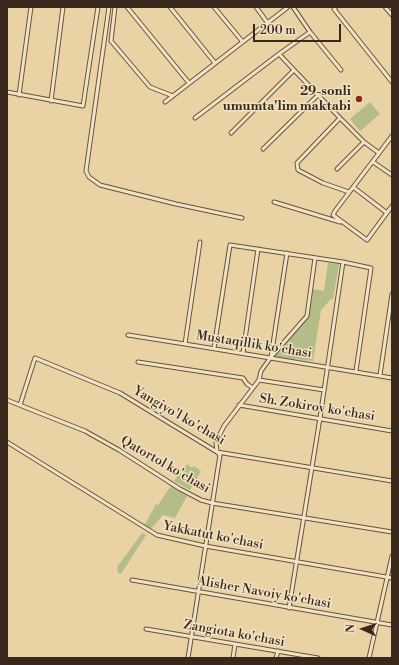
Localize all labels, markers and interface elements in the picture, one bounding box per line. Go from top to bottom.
scale bar [255,16,343,42]
text: 200 m [260,23,296,38]
place label: 29-sonli umumta'lim maktabi [223,84,351,115]
marker: 29-sonli umumta'lim maktabi [354,94,364,104]
street label: Mustaqillik ko'chasi [195,328,313,362]
street label: Yangiyo'l ko'chasi [130,383,228,449]
street label: Sh. Zokirov ko'chasi [258,391,376,425]
street label: Qatortol ko'chasi [118,433,212,497]
street label: Yakkatut ko'chasi [161,519,265,553]
street label: Alisher Navoiy ko'chasi [196,574,332,612]
north arrow [343,609,383,649]
street label: Zangiota ko'chasi [182,617,286,651]
text: N [344,624,358,633]

